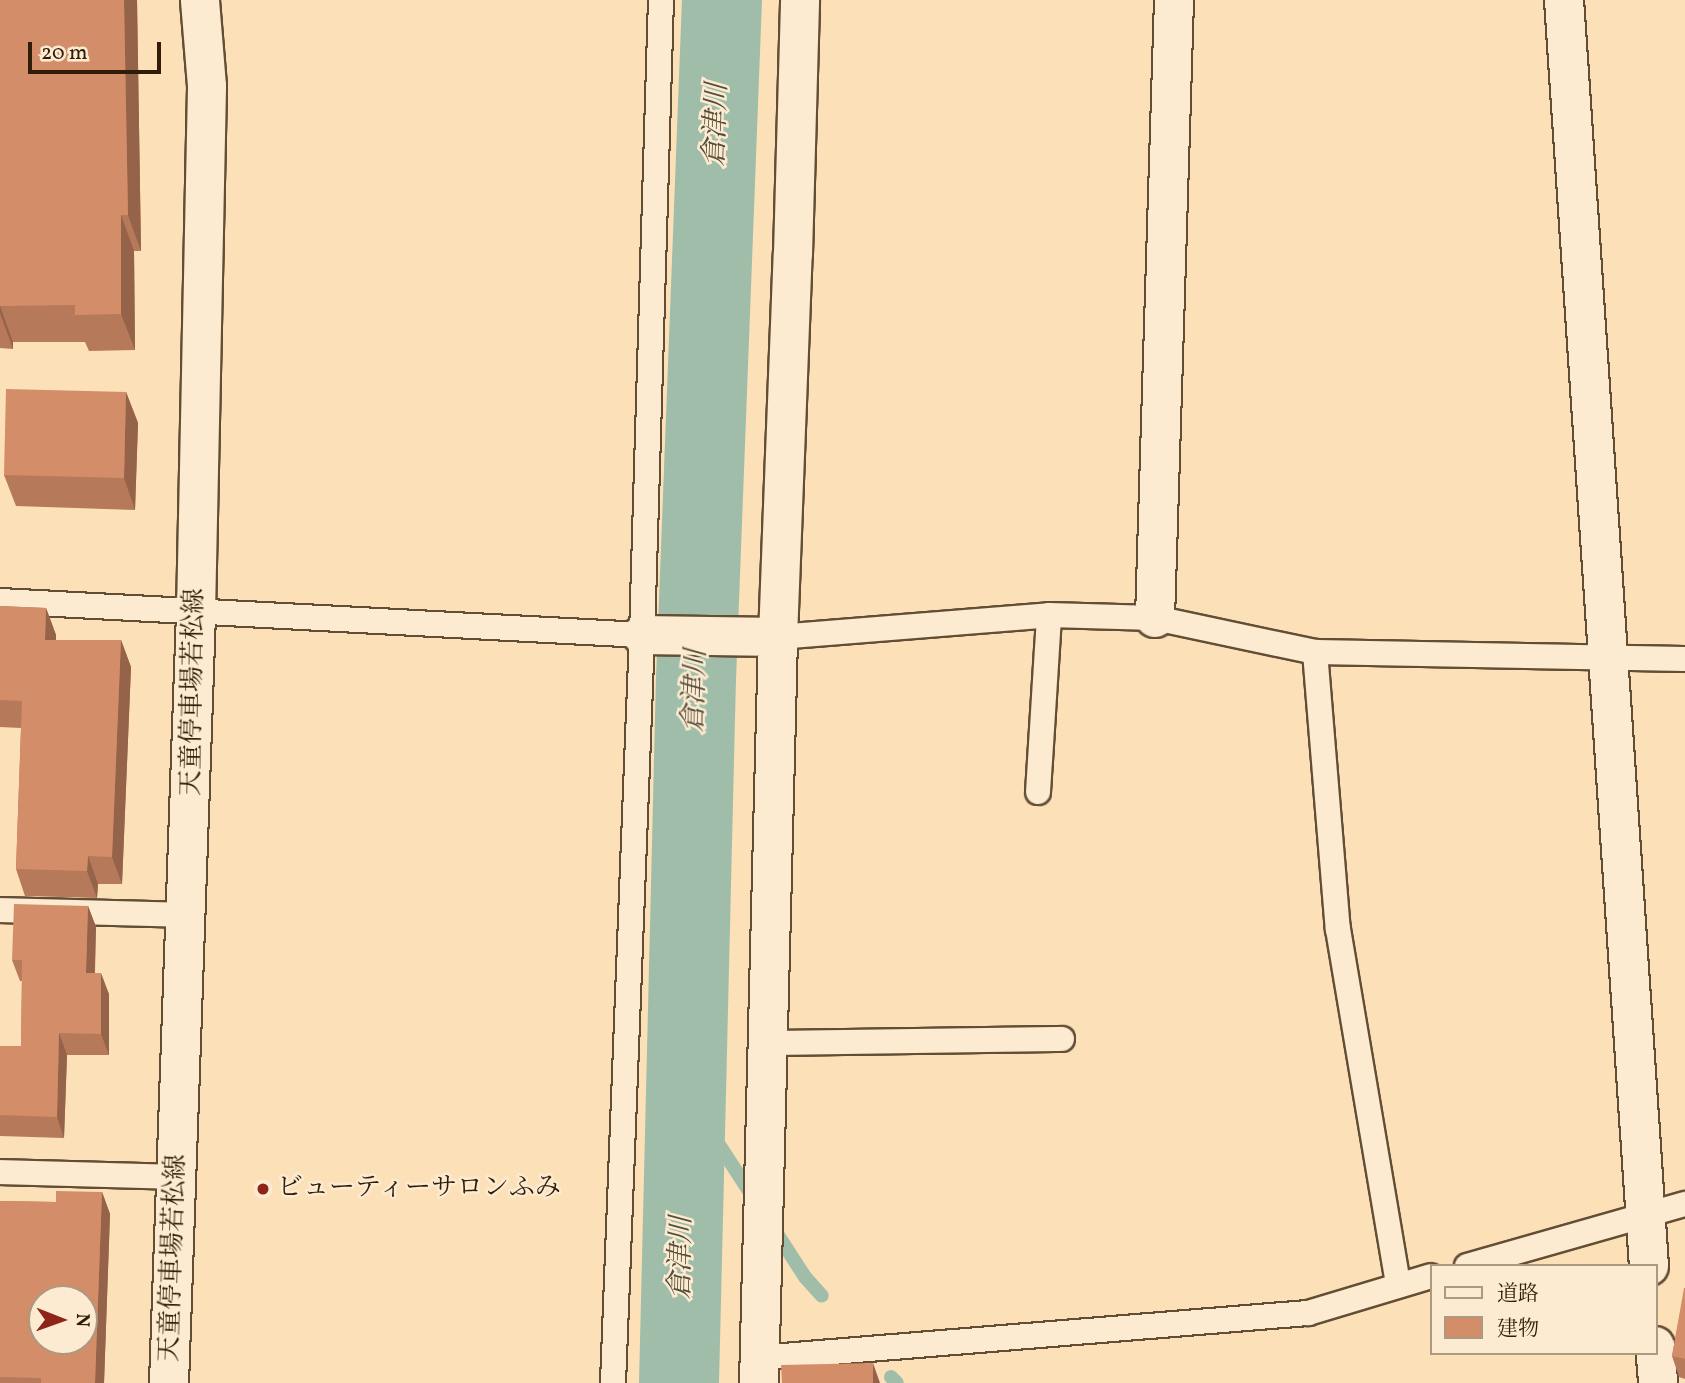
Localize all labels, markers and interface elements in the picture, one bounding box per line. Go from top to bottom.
scale bar [32,28,164,72]
text: 20 m [41,39,87,68]
water label: 倉津川 [699,82,735,168]
street label: 天童停車場若松線 [177,588,211,796]
water label: 倉津川 [678,648,714,734]
street label: 天童停車場若松線 [155,1154,193,1362]
place label: ビューティーサロンふみ [277,1173,563,1205]
marker: ビューティーサロンふみ [255,1181,271,1197]
water label: 倉津川 [664,1216,700,1300]
legend [1430,1264,1657,1355]
text: 道路 [1497,1280,1539,1309]
north arrow [28,1285,98,1355]
text: N [69,1313,95,1327]
text: 建物 [1497,1315,1539,1344]

